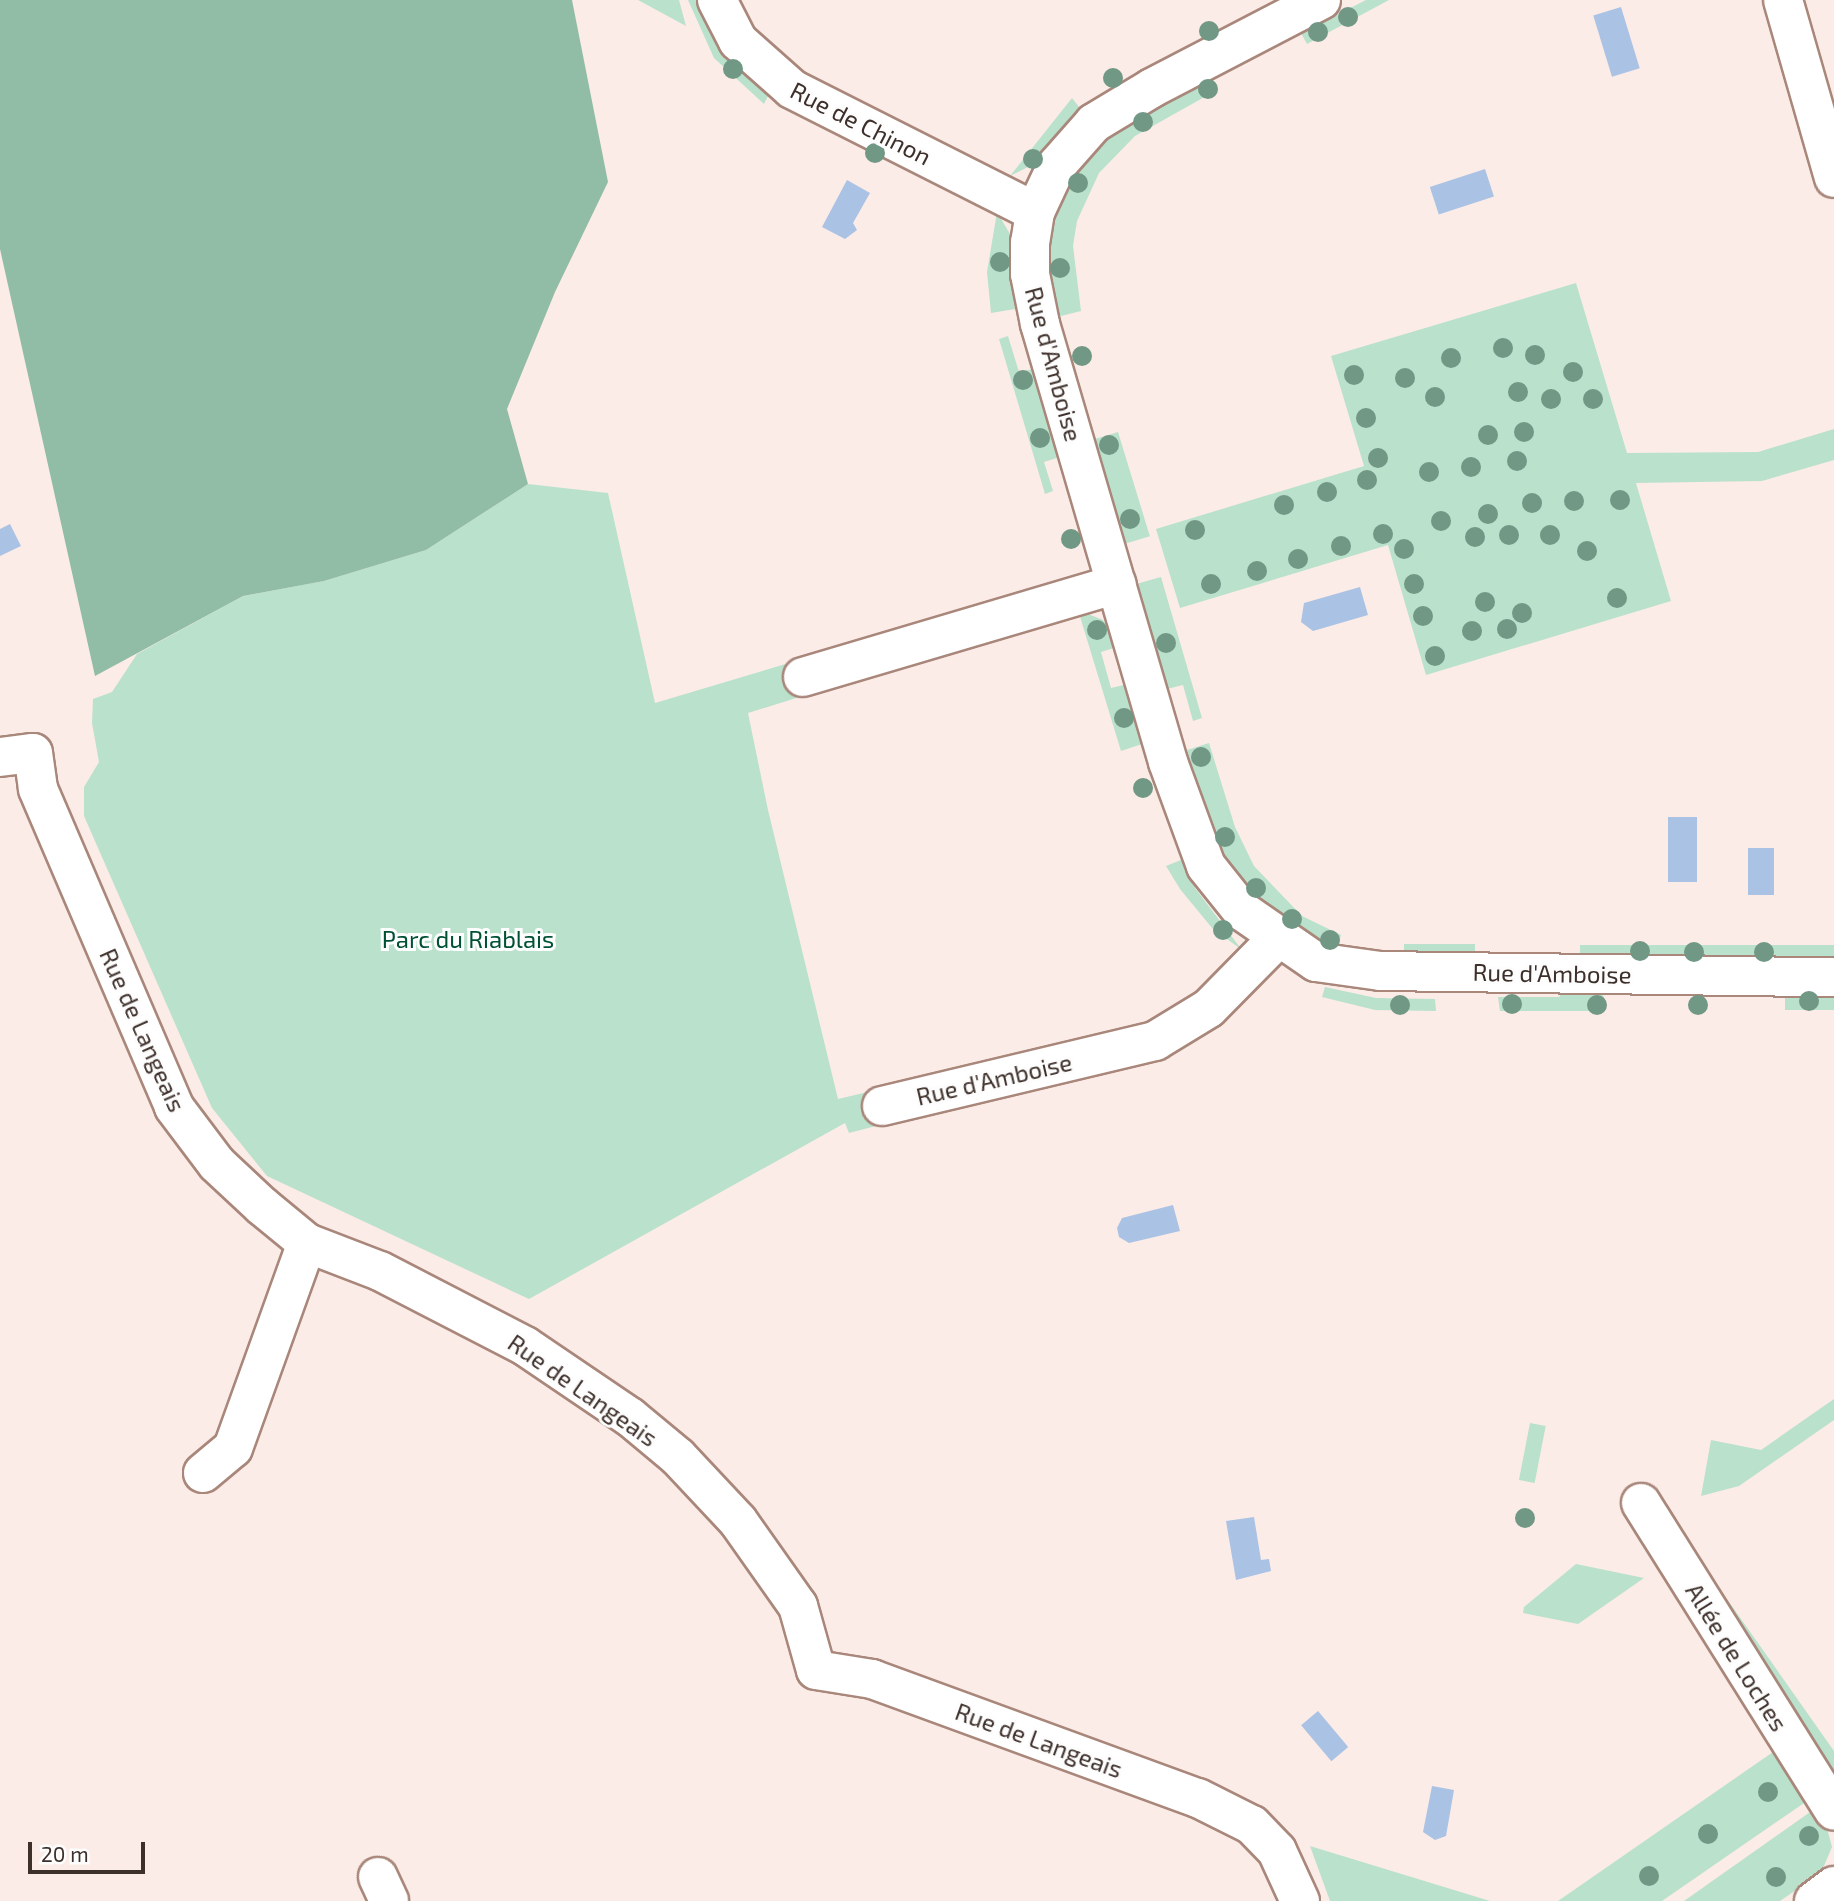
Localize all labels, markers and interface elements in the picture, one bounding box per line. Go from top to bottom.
street label: Rue de Chinon [786,75,936,171]
street label: Rue d'Amboise [1020,284,1088,444]
park label: Parc du Riablais [382,925,554,953]
street label: Rue de Langeais [94,944,192,1116]
street label: Rue d'Amboise [1472,957,1632,989]
street label: Rue d'Amboise [913,1047,1075,1111]
street label: Rue de Langeais [503,1328,663,1452]
street label: Allée de Loches [1680,1578,1794,1736]
street label: Rue de Langeais [952,1696,1126,1784]
scale bar [32,1828,149,1872]
text: 20 m [41,1841,89,1866]

